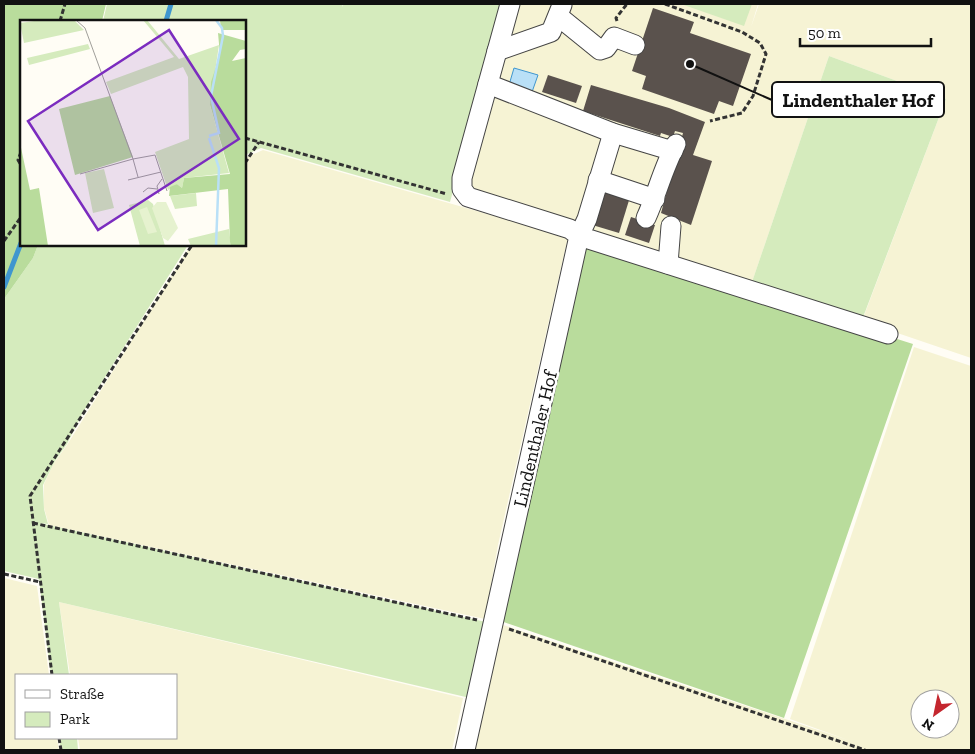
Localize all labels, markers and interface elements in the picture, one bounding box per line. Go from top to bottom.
scale bar [800,15,931,47]
inset map [20,20,246,246]
text: 50 m [808,24,841,42]
callout: Lindenthaler Hof [772,82,944,117]
text: Lindenthaler Hof [782,88,936,112]
street label: Lindenthaler Hof [508,367,562,509]
legend [15,674,178,739]
text: Straße [60,685,104,703]
north arrow [910,689,960,739]
text: Park [60,710,90,728]
text: N [919,714,937,735]

